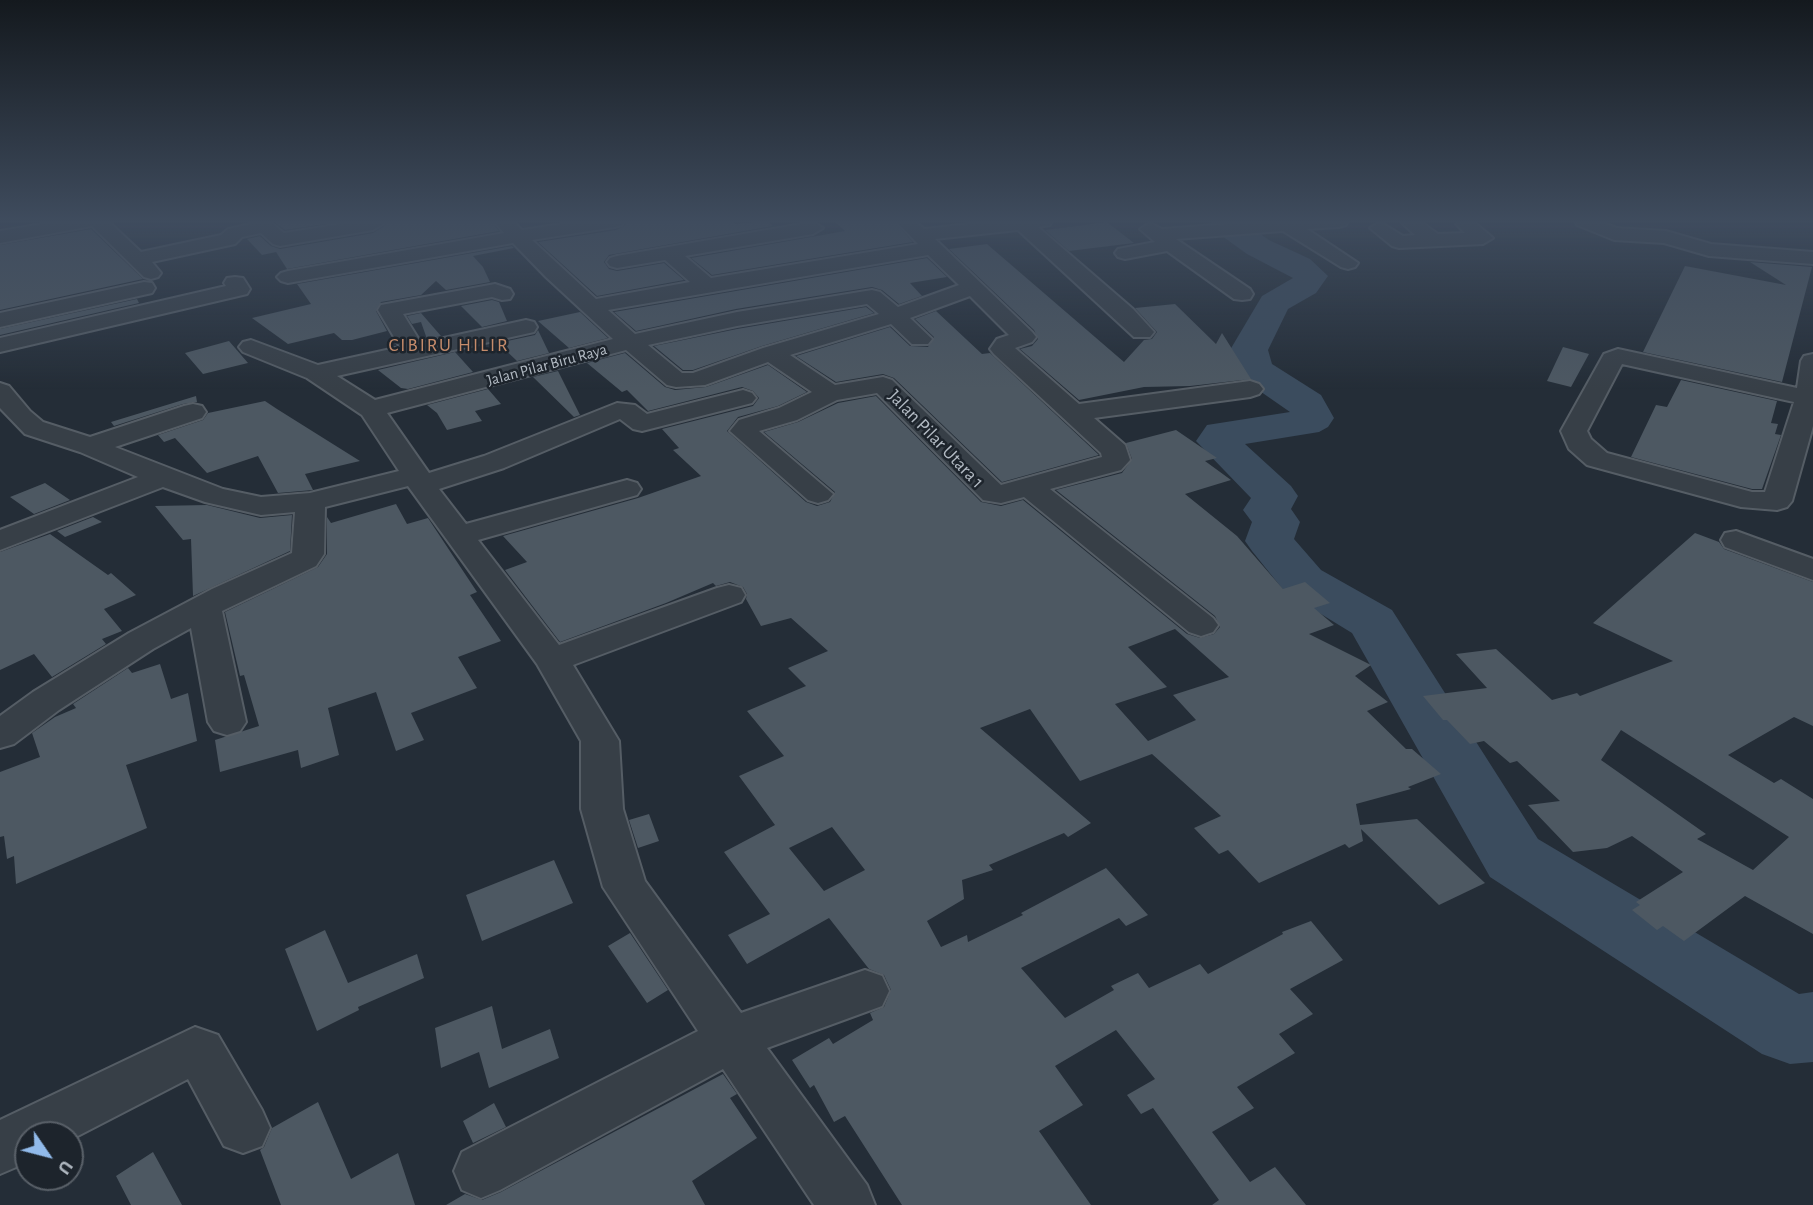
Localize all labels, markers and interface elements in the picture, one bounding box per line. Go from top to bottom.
district label: CIBIRU HILIR [390,334,508,356]
street label: Jalan Pilar Biru Raya [485,340,609,390]
street label: Jalan Pilar Utara 1 [883,385,989,493]
north arrow [14,1121,84,1191]
text: U [54,1157,76,1178]

